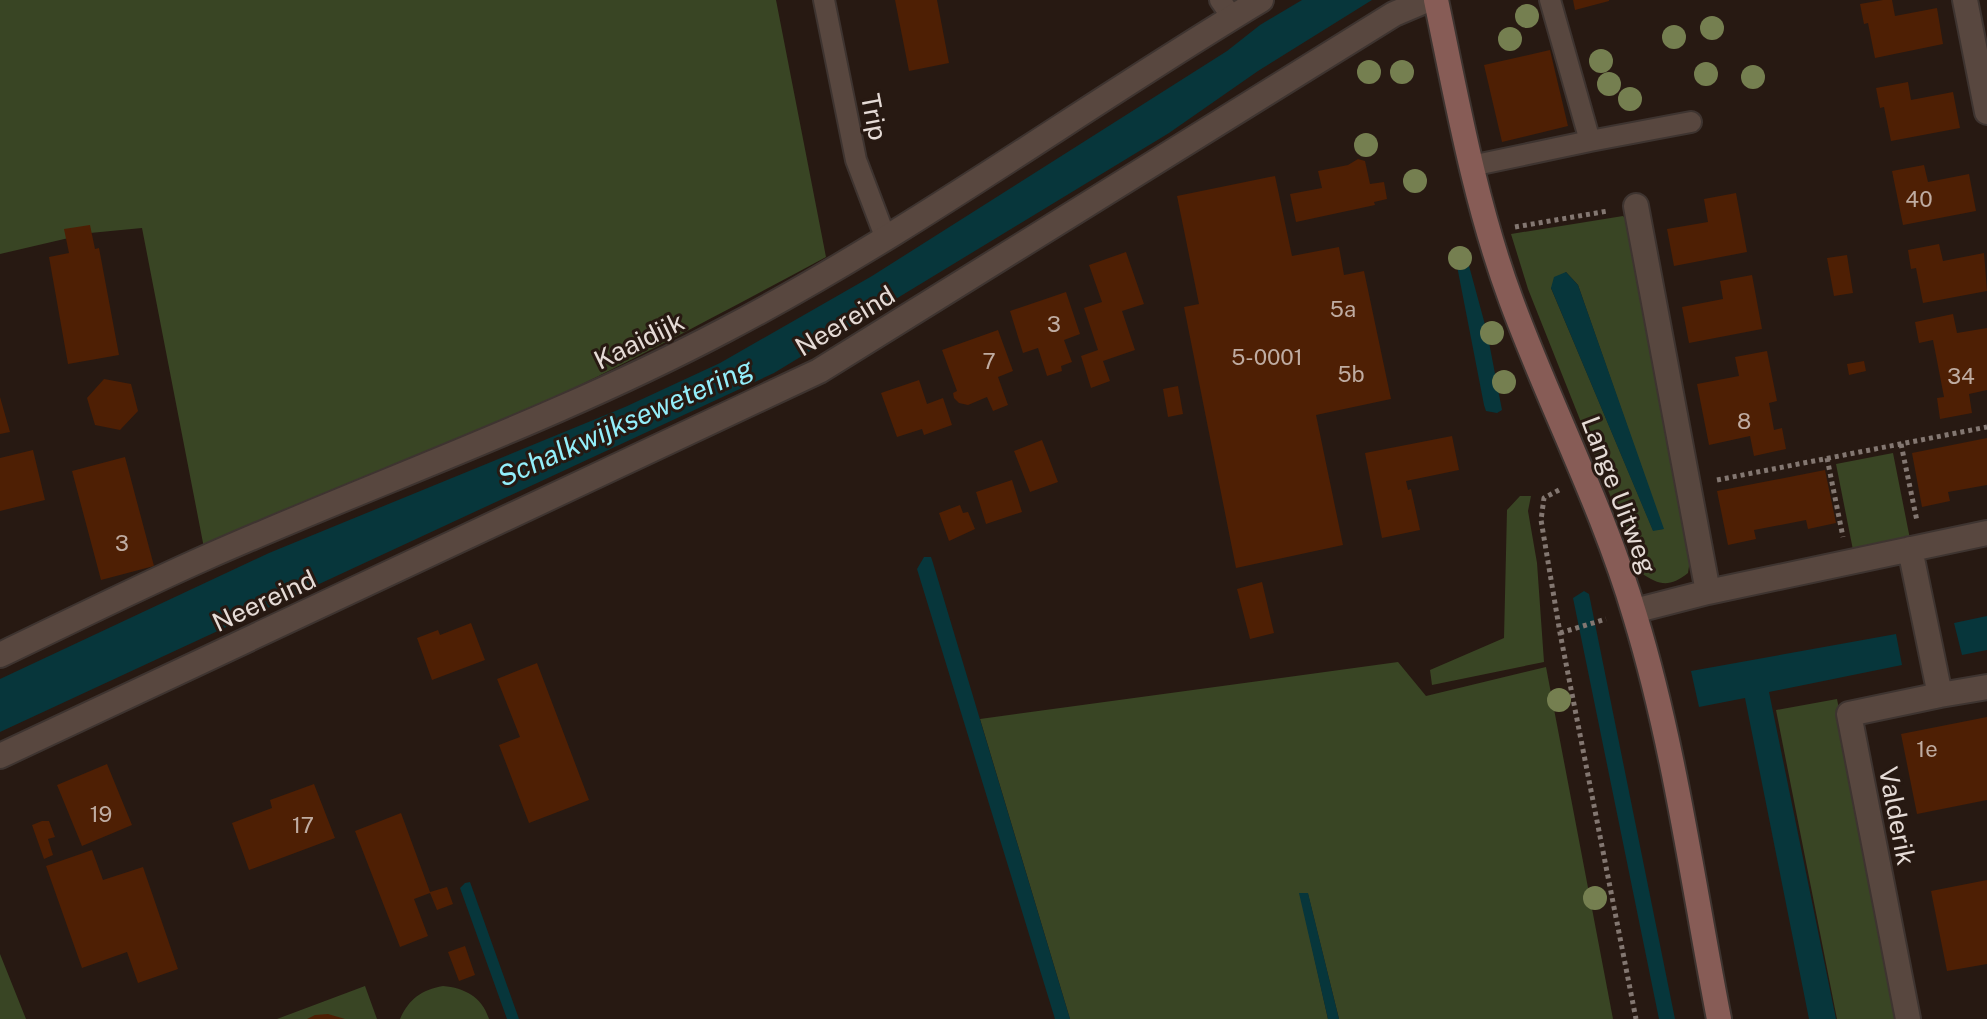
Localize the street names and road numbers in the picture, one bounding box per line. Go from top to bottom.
street label: Trip [855,91,894,143]
street label: Neereind [789,279,900,362]
street label: Kaaidijk [589,305,689,376]
street label: Lange Uitweg [1575,412,1664,578]
street label: Neereind [207,563,320,638]
street label: Valderik [1873,764,1922,868]

